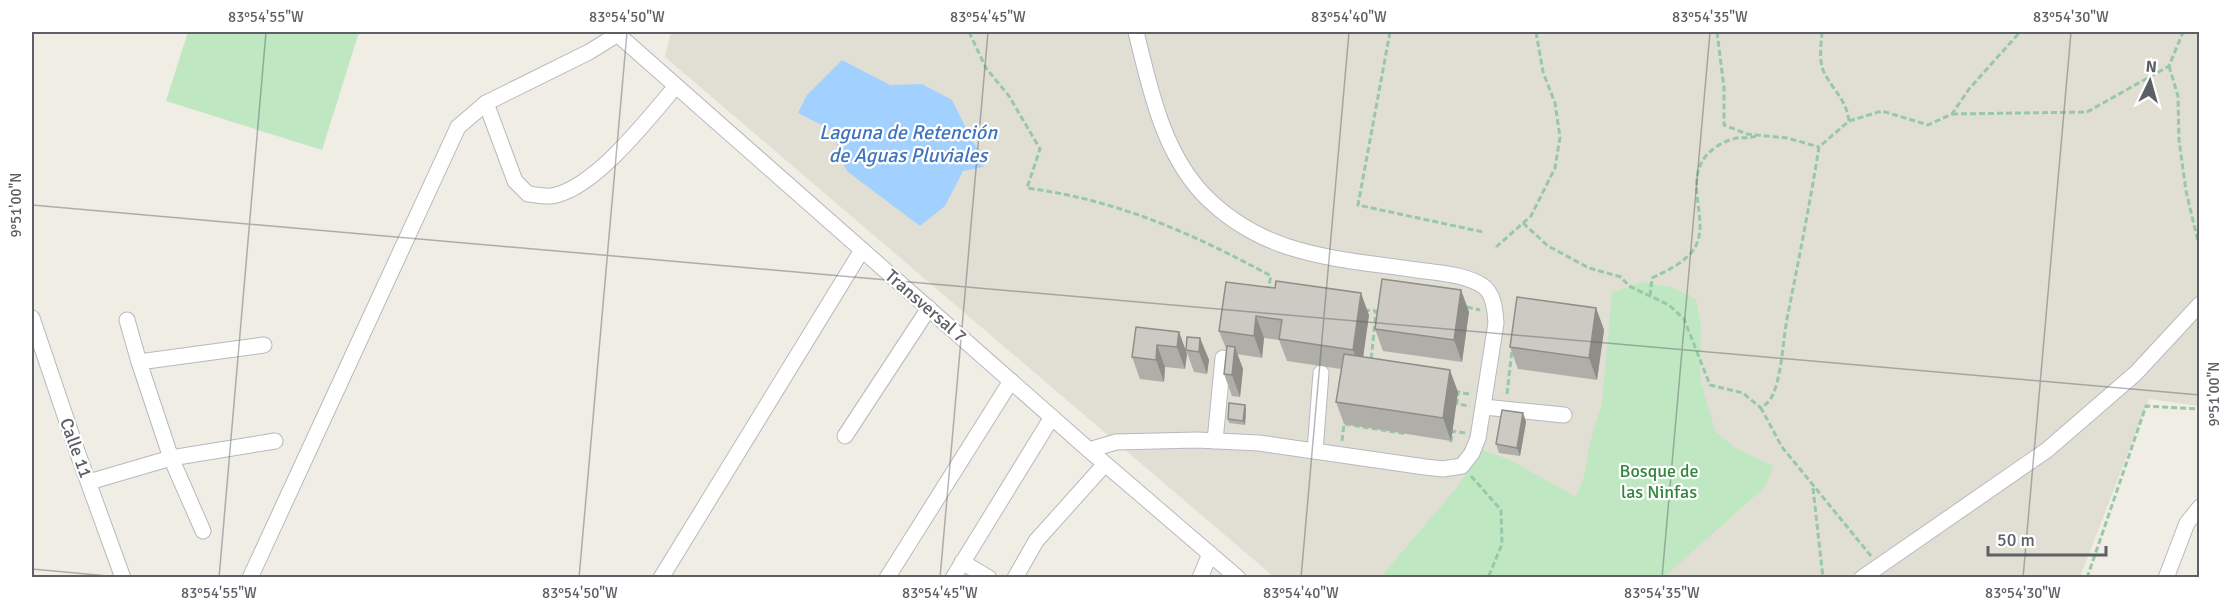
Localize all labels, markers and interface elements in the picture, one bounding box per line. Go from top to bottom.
text: 83°54'55"W [228,8,304,26]
text: 83°54'50"W [589,8,665,26]
text: 83°54'45"W [950,8,1026,26]
text: 83°54'40"W [1311,8,1387,26]
text: 83°54'35"W [1672,8,1748,26]
text: 83°54'30"W [2033,8,2109,26]
north arrow [2120,51,2180,111]
text: N [2145,57,2158,78]
water label: Laguna de Retención de Aguas Pluviales [819,120,998,168]
text: 9°51'00"N [7,172,25,238]
street label: Transversal 7 [881,265,971,347]
text: 9°51'00"N [2205,361,2223,427]
street label: Calle 11 [55,415,97,481]
park label: Bosque de las Ninfas [1620,460,1698,503]
scale bar [1988,519,2106,557]
text: 50 m [1997,529,2035,551]
text: 83°54'55"W [181,584,257,602]
text: 83°54'50"W [542,584,618,602]
text: 83°54'45"W [902,584,978,602]
text: 83°54'40"W [1263,584,1339,602]
text: 83°54'35"W [1624,584,1700,602]
text: 83°54'30"W [1985,584,2061,602]

